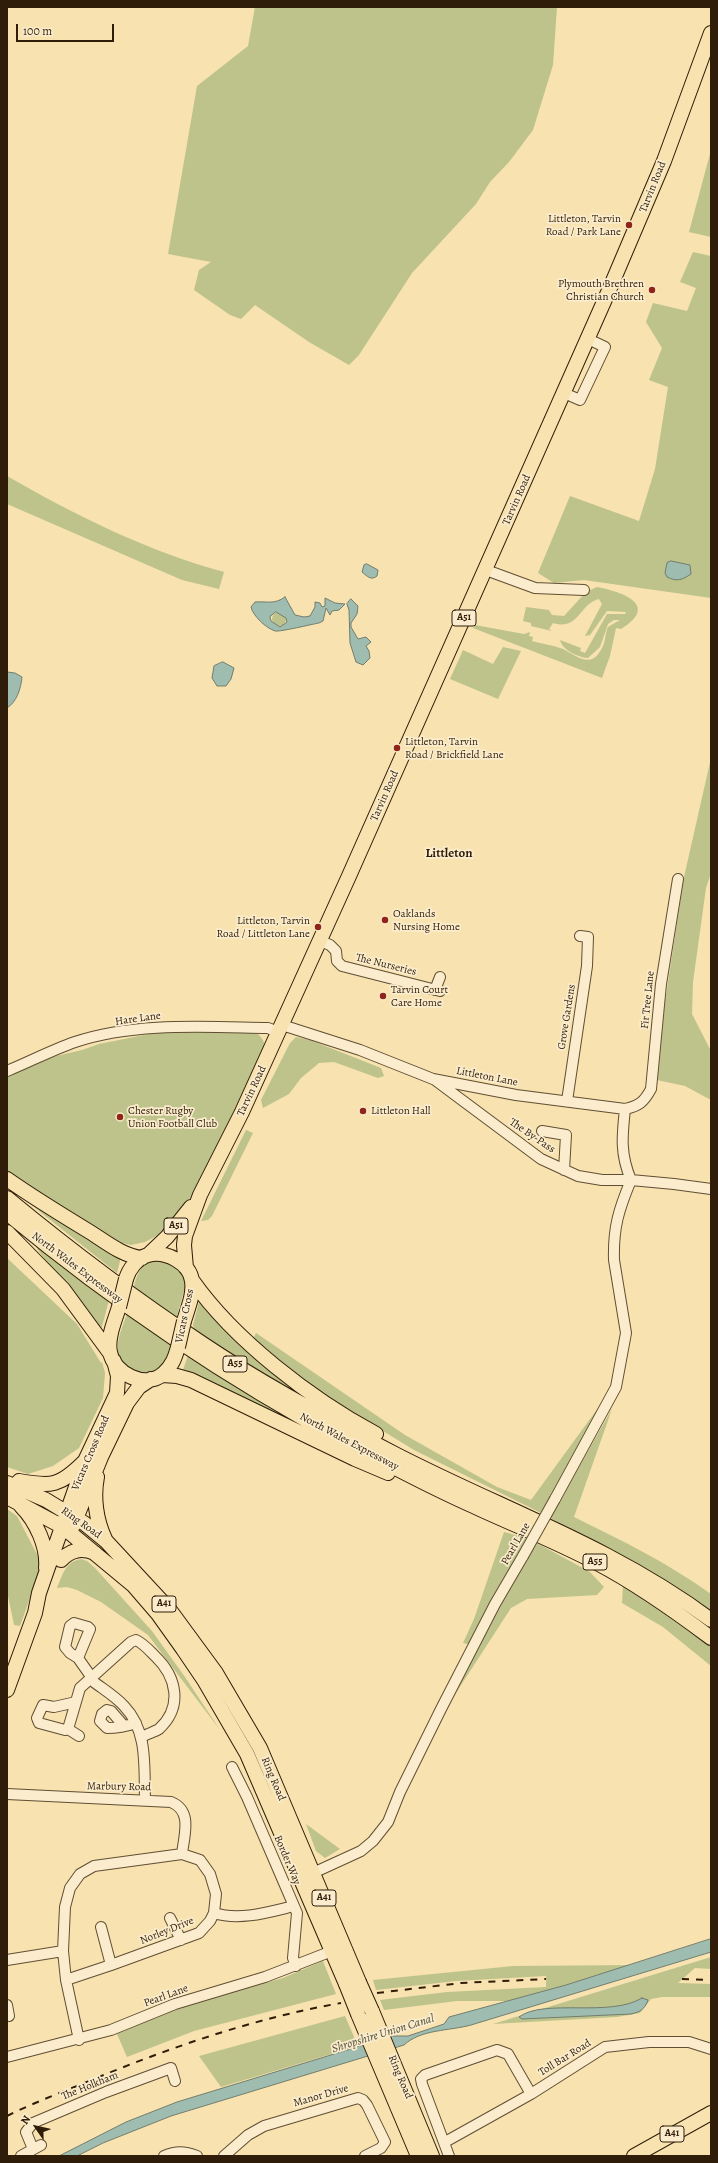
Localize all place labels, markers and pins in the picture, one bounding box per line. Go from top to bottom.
place label: Littleton, Tarvin Road / Park Lane [546,212,621,238]
marker: Littleton, Tarvin Road / Park Lane [624,220,634,230]
place label: Plymouth Brethren Christian Church [558,277,644,303]
marker: Plymouth Brethren Christian Church [647,285,657,295]
place label: Littleton, Tarvin Road / Brickfield Lane [405,735,504,761]
marker: Littleton, Tarvin Road / Brickfield Lane [392,743,402,753]
place label: Oaklands Nursing Home [393,907,460,933]
place label: Littleton, Tarvin Road / Littleton Lane [217,914,310,940]
marker: Oaklands Nursing Home [380,915,390,925]
marker: Littleton, Tarvin Road / Littleton Lane [313,922,323,932]
place label: Tarvin Court Care Home [391,983,448,1009]
marker: Tarvin Court Care Home [378,991,388,1001]
place label: Chester Rugby Union Football Club [128,1104,217,1130]
place label: Littleton Hall [371,1104,430,1118]
marker: Littleton Hall [358,1106,368,1116]
marker: Chester Rugby Union Football Club [115,1112,125,1122]

